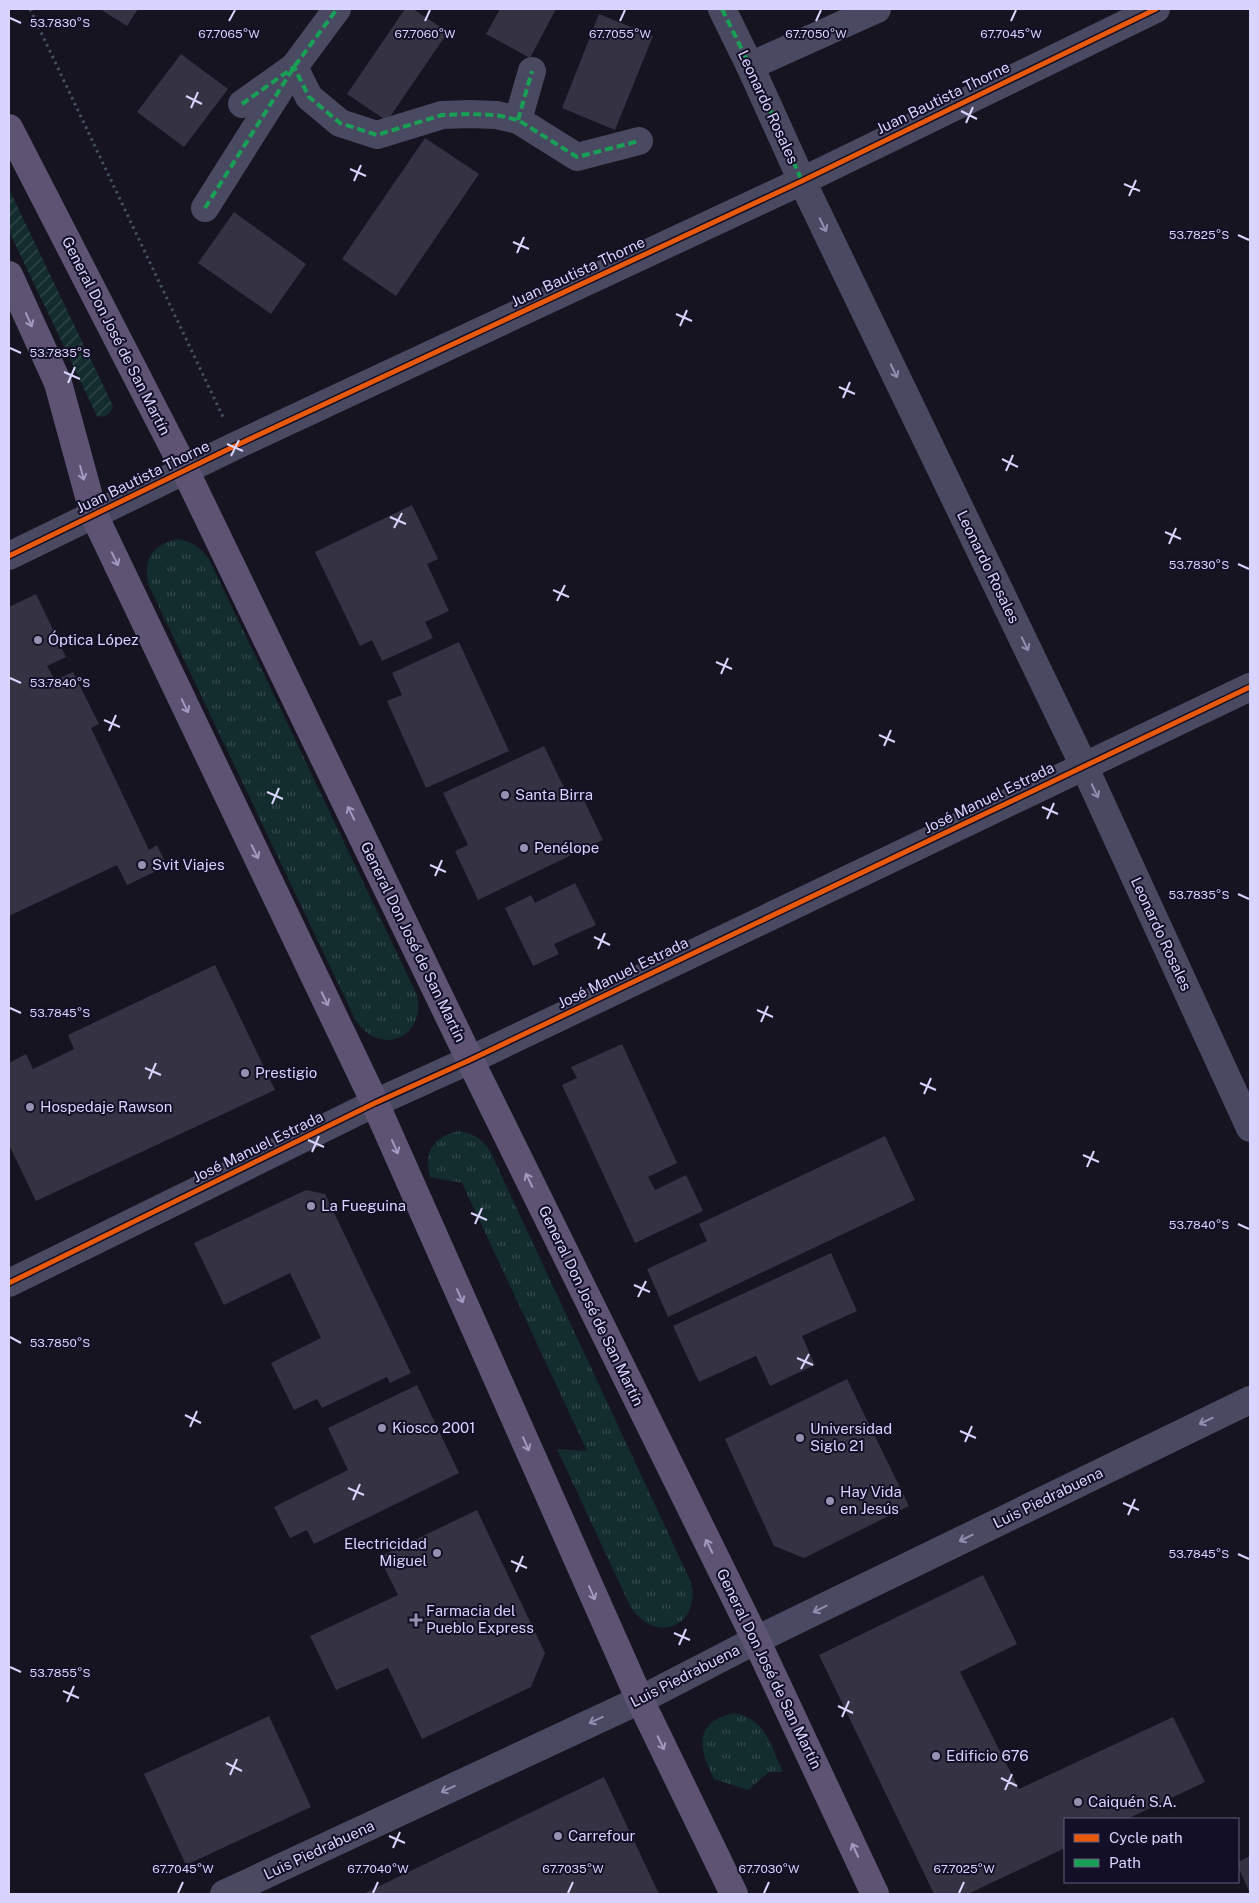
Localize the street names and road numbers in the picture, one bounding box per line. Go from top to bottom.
street label: Leonardo Rosales [735,47,802,166]
street label: Juan Bautista Thorne [873,58,1012,137]
street label: Juan Bautista Thorne [508,233,648,310]
street label: General Don José de San Martín [59,234,174,438]
street label: Juan Bautista Thorne [73,437,212,516]
street label: Leonardo Rosales [954,508,1023,626]
street label: José Manuel Estrada [921,759,1057,837]
street label: General Don José de San Martín [357,839,469,1045]
street label: Leonardo Rosales [1128,874,1195,993]
street label: José Manuel Estrada [555,934,691,1012]
street label: José Manuel Estrada [190,1108,326,1186]
street label: General Don José de San Martín [535,1203,647,1409]
street label: Luis Piedrabuena [990,1464,1105,1532]
street label: General Don José de San Martín [713,1566,825,1772]
street label: Luis Piedrabuena [627,1641,742,1710]
street label: Luis Piedrabuena [261,1816,377,1883]

